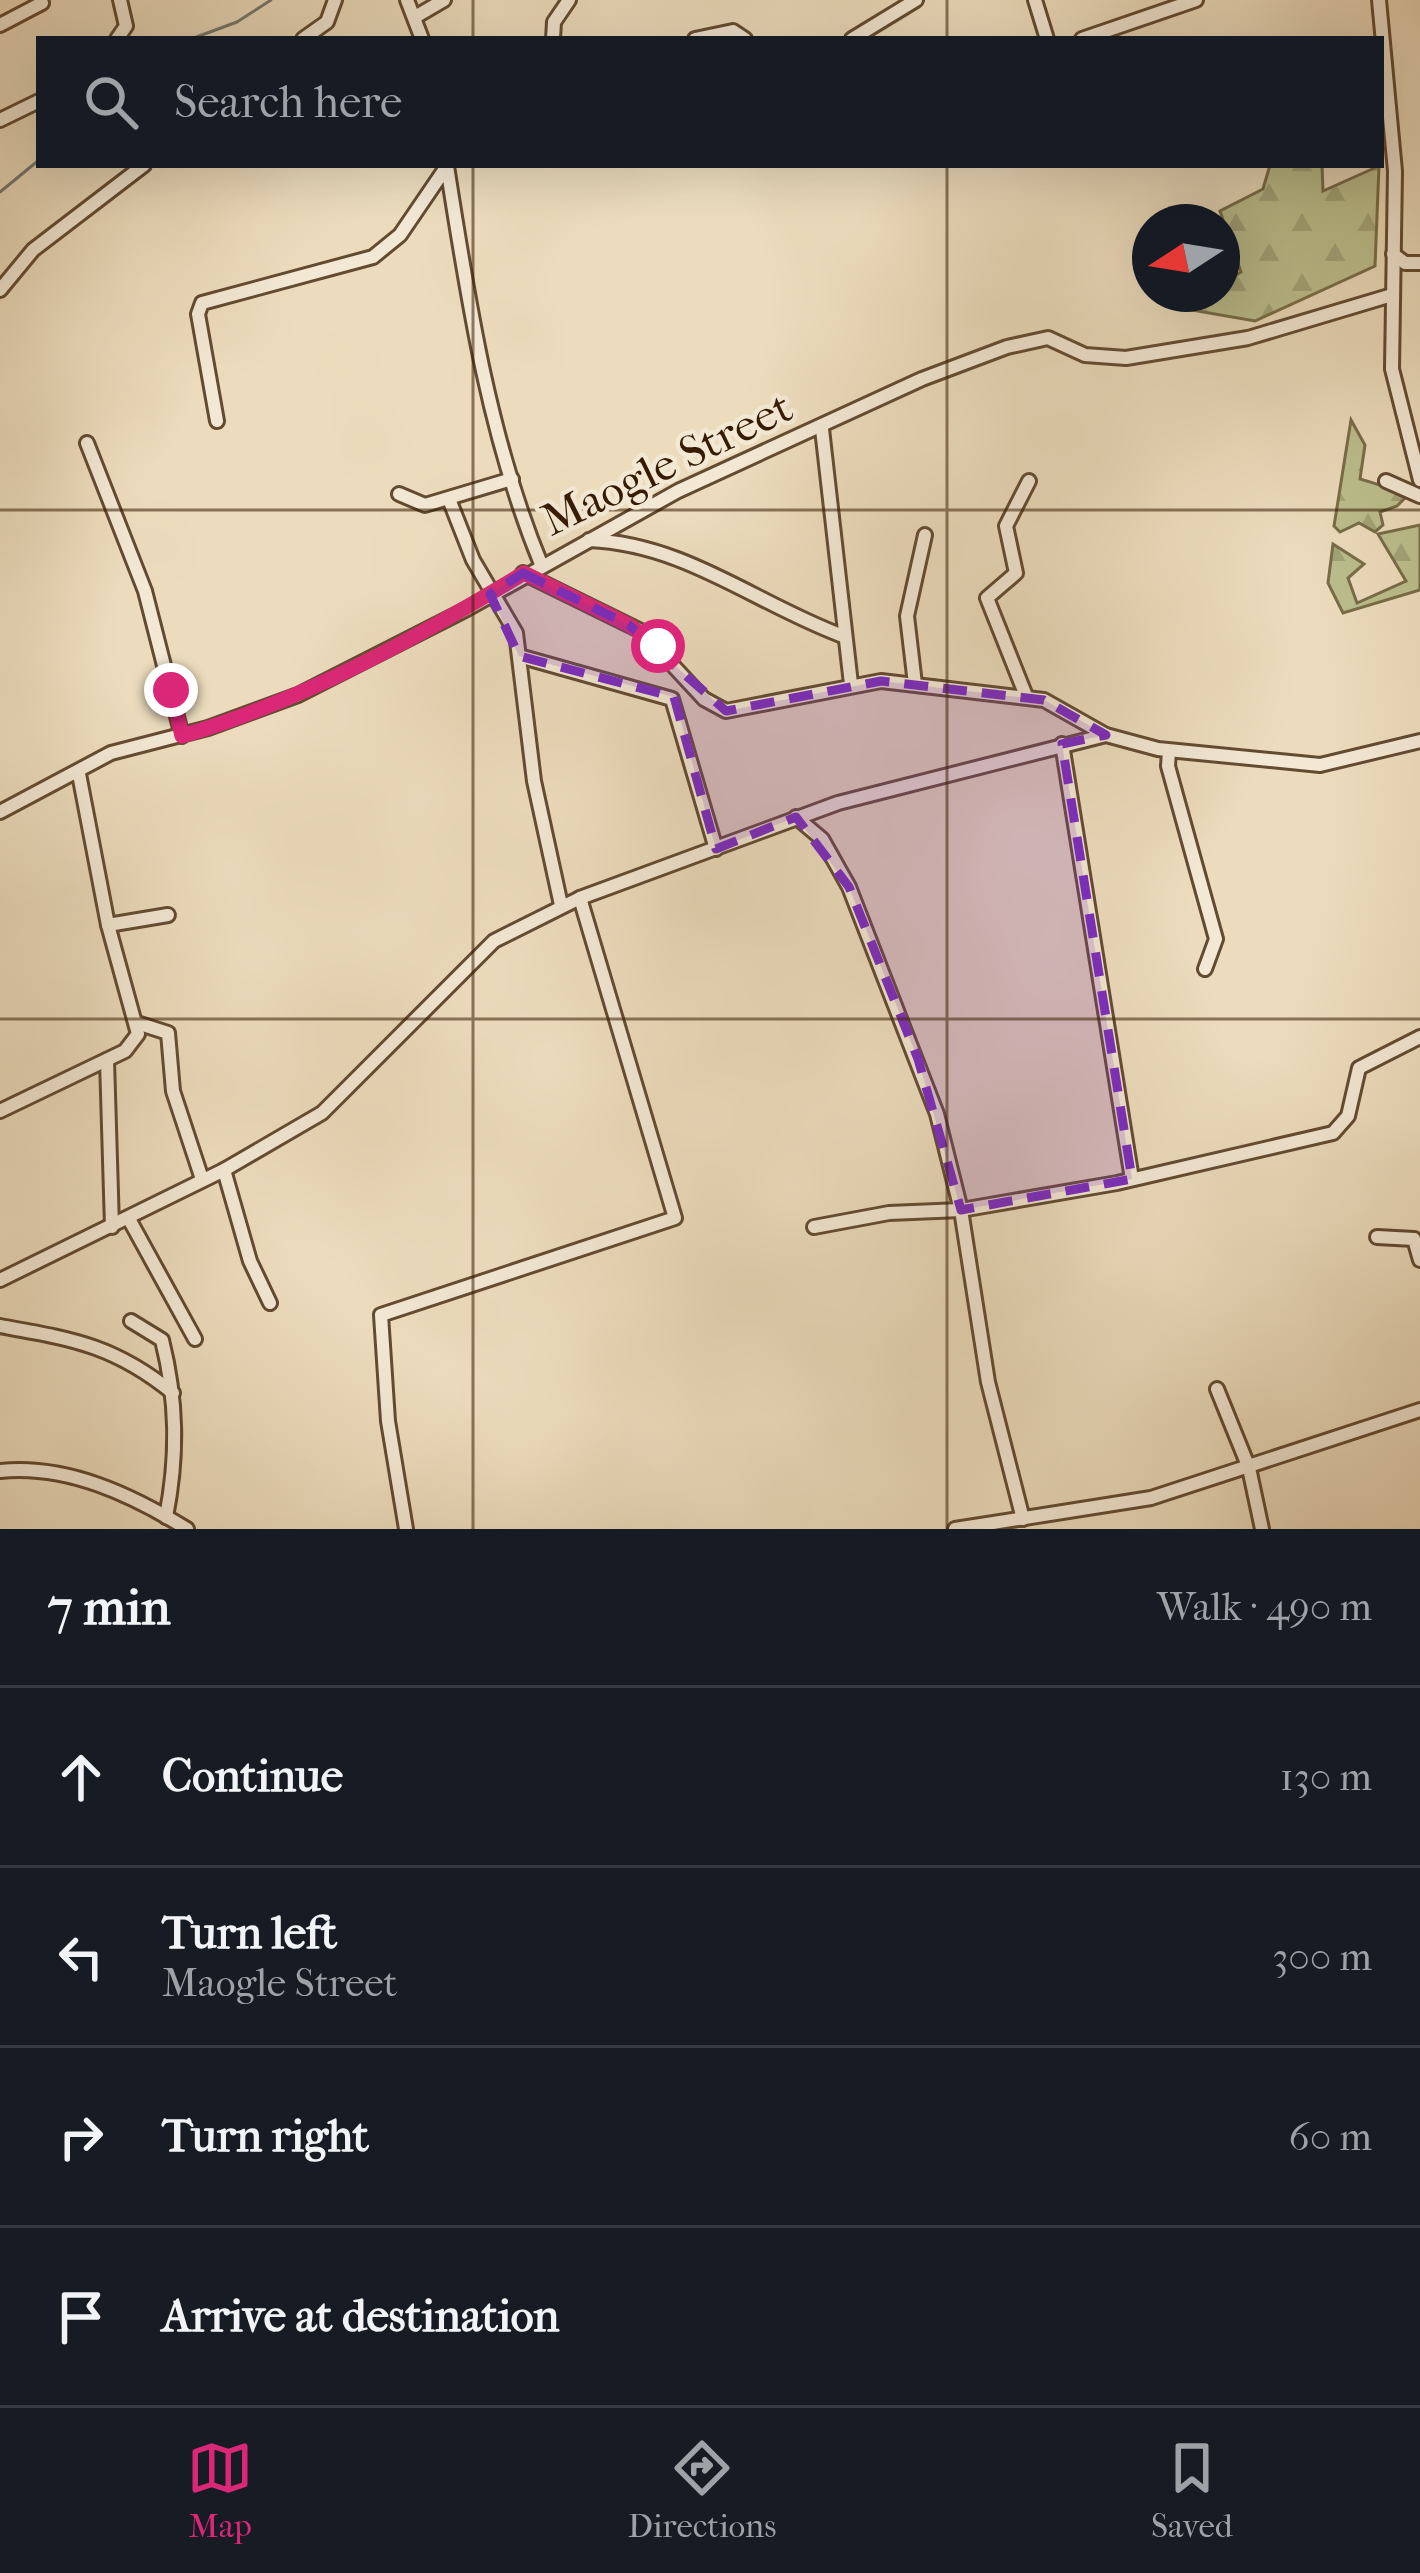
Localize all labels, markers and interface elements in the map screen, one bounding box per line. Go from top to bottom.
search box [36,36,1384,168]
icon: search [78,69,144,135]
text: Search here [174,76,402,129]
north arrow [1132,204,1240,312]
street label: Maogle Street [533,381,801,547]
route start [631,619,685,673]
route end [144,663,198,717]
text: 7 min [48,1577,171,1637]
text: Walk · 490 m [1157,1584,1372,1630]
icon: ahead [48,1744,114,1810]
text: Continue [162,1750,343,1803]
text: 130 m [1280,1754,1372,1800]
text: Turn left [162,1907,337,1960]
icon: left [48,1924,114,1990]
text: 300 m [1272,1934,1372,1980]
text: Maogle Street [162,1960,397,2006]
icon: right [48,2104,114,2170]
text: Turn right [162,2110,369,2163]
text: 60 m [1289,2114,1372,2160]
icon: arrive [48,2284,114,2350]
text: Arrive at destination [162,2290,559,2343]
tab: Map [187,2435,253,2546]
tab: Directions [628,2435,776,2546]
tab: Saved [1151,2435,1233,2546]

